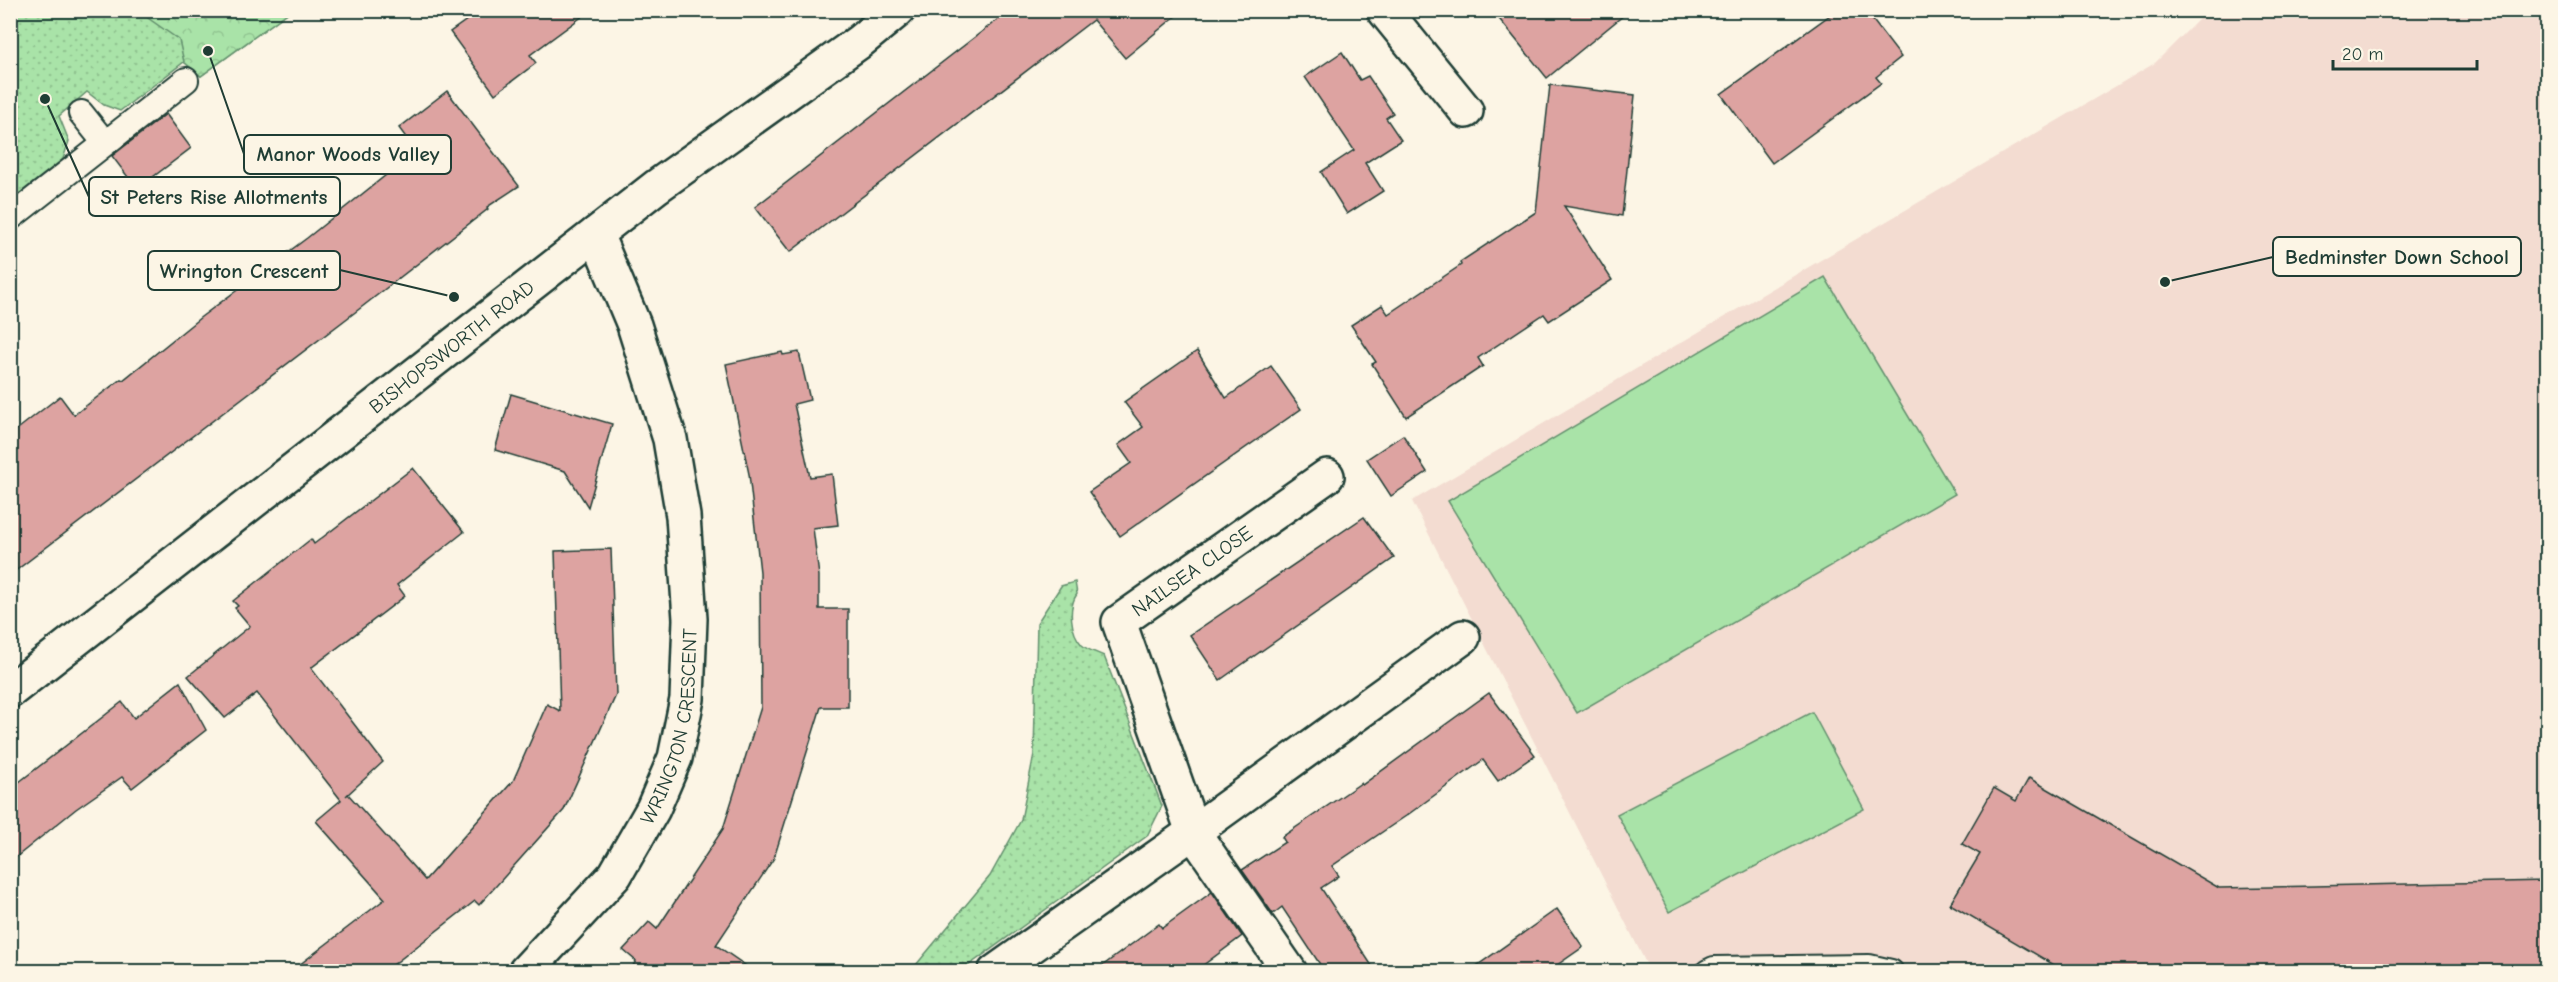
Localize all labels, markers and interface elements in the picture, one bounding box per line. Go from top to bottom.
scale bar [2333,33,2477,71]
text: 20 m [2342,44,2383,65]
callout: Manor Woods Valley [244,135,451,174]
text: Manor Woods Valley [257,142,440,166]
callout: St Peters Rise Allotments [89,177,340,216]
text: St Peters Rise Allotments [101,185,327,209]
callout: Bedminster Down School [2273,237,2521,276]
text: Bedminster Down School [2285,245,2509,269]
callout: Wrington Crescent [148,251,340,290]
text: Wrington Crescent [160,259,329,283]
street label: BISHOPSWORTH ROAD [365,275,539,418]
street label: NAILSEA CLOSE [1128,521,1257,621]
street label: WRINGTON CRESCENT [636,627,702,828]

